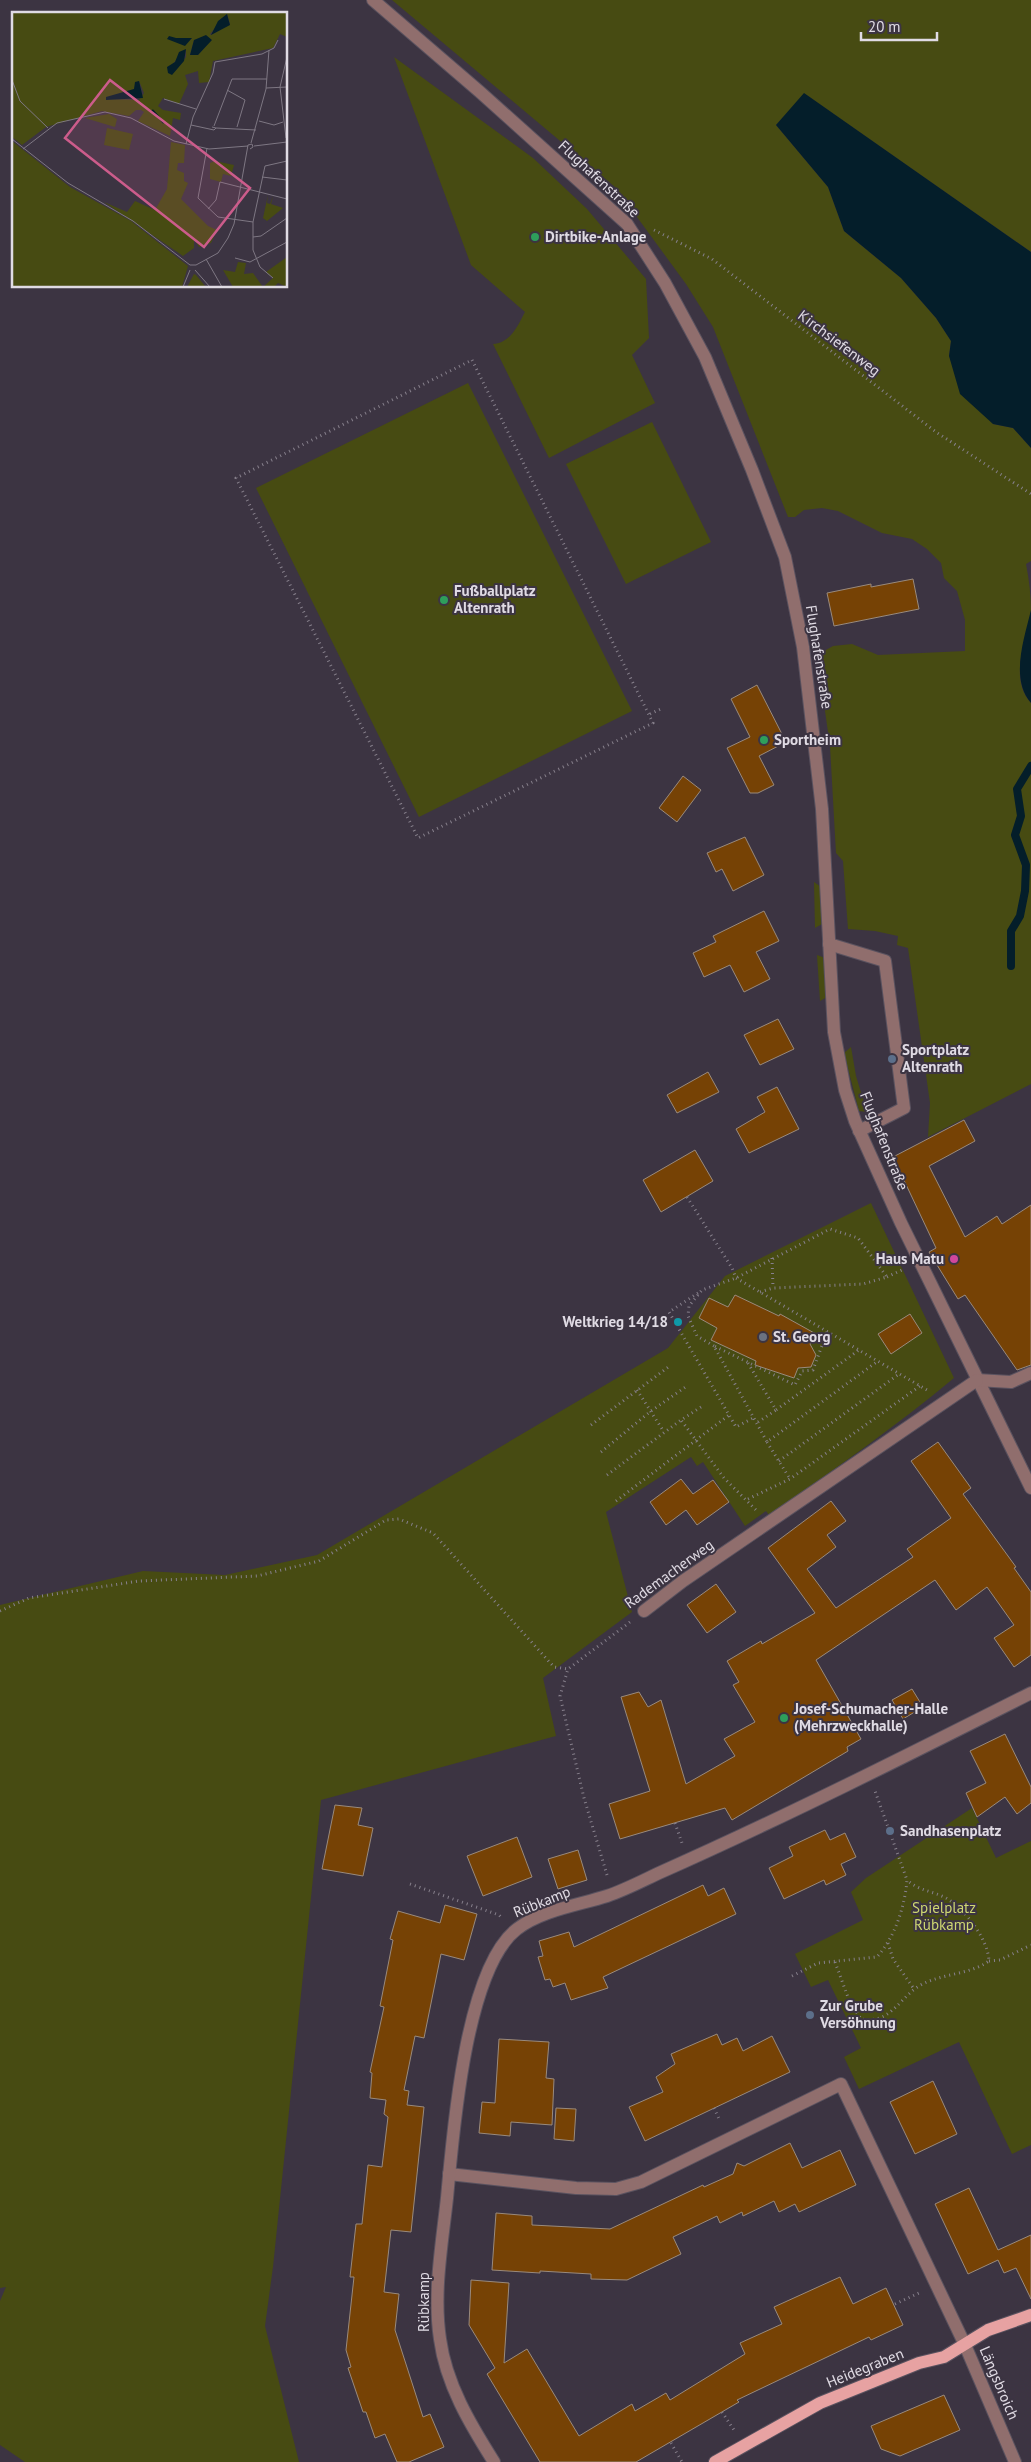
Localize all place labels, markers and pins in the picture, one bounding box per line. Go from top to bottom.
place label: Dirtbike-Anlage [545,227,647,246]
marker: Dirtbike-Anlage [529,231,541,243]
place label: Fußballplatz Altenrath [454,581,536,617]
marker: Fußballplatz Altenrath [438,594,450,606]
place label: Sportheim [774,730,841,749]
marker: Sportheim [758,734,770,746]
place label: Sportplatz Altenrath [902,1040,969,1076]
marker: Sportplatz Altenrath [886,1053,898,1065]
place label: Haus Matu [876,1249,944,1268]
marker: Haus Matu [948,1253,960,1265]
place label: Weltkrieg 14/18 [562,1312,668,1331]
marker: Weltkrieg 14/18 [672,1316,684,1328]
place label: St. Georg [773,1327,830,1346]
marker: St. Georg [757,1331,769,1343]
place label: Josef-Schumacher-Halle (Mehrzweckhalle) [793,1699,948,1735]
marker: Josef-Schumacher-Halle (Mehrzweckhalle) [778,1712,790,1724]
place label: Sandhasenplatz [900,1821,1002,1840]
marker: Sandhasenplatz [884,1825,896,1837]
place label: Zur Grube Versöhnung [819,1996,896,2032]
marker: Zur Grube Versöhnung [804,2009,816,2021]

